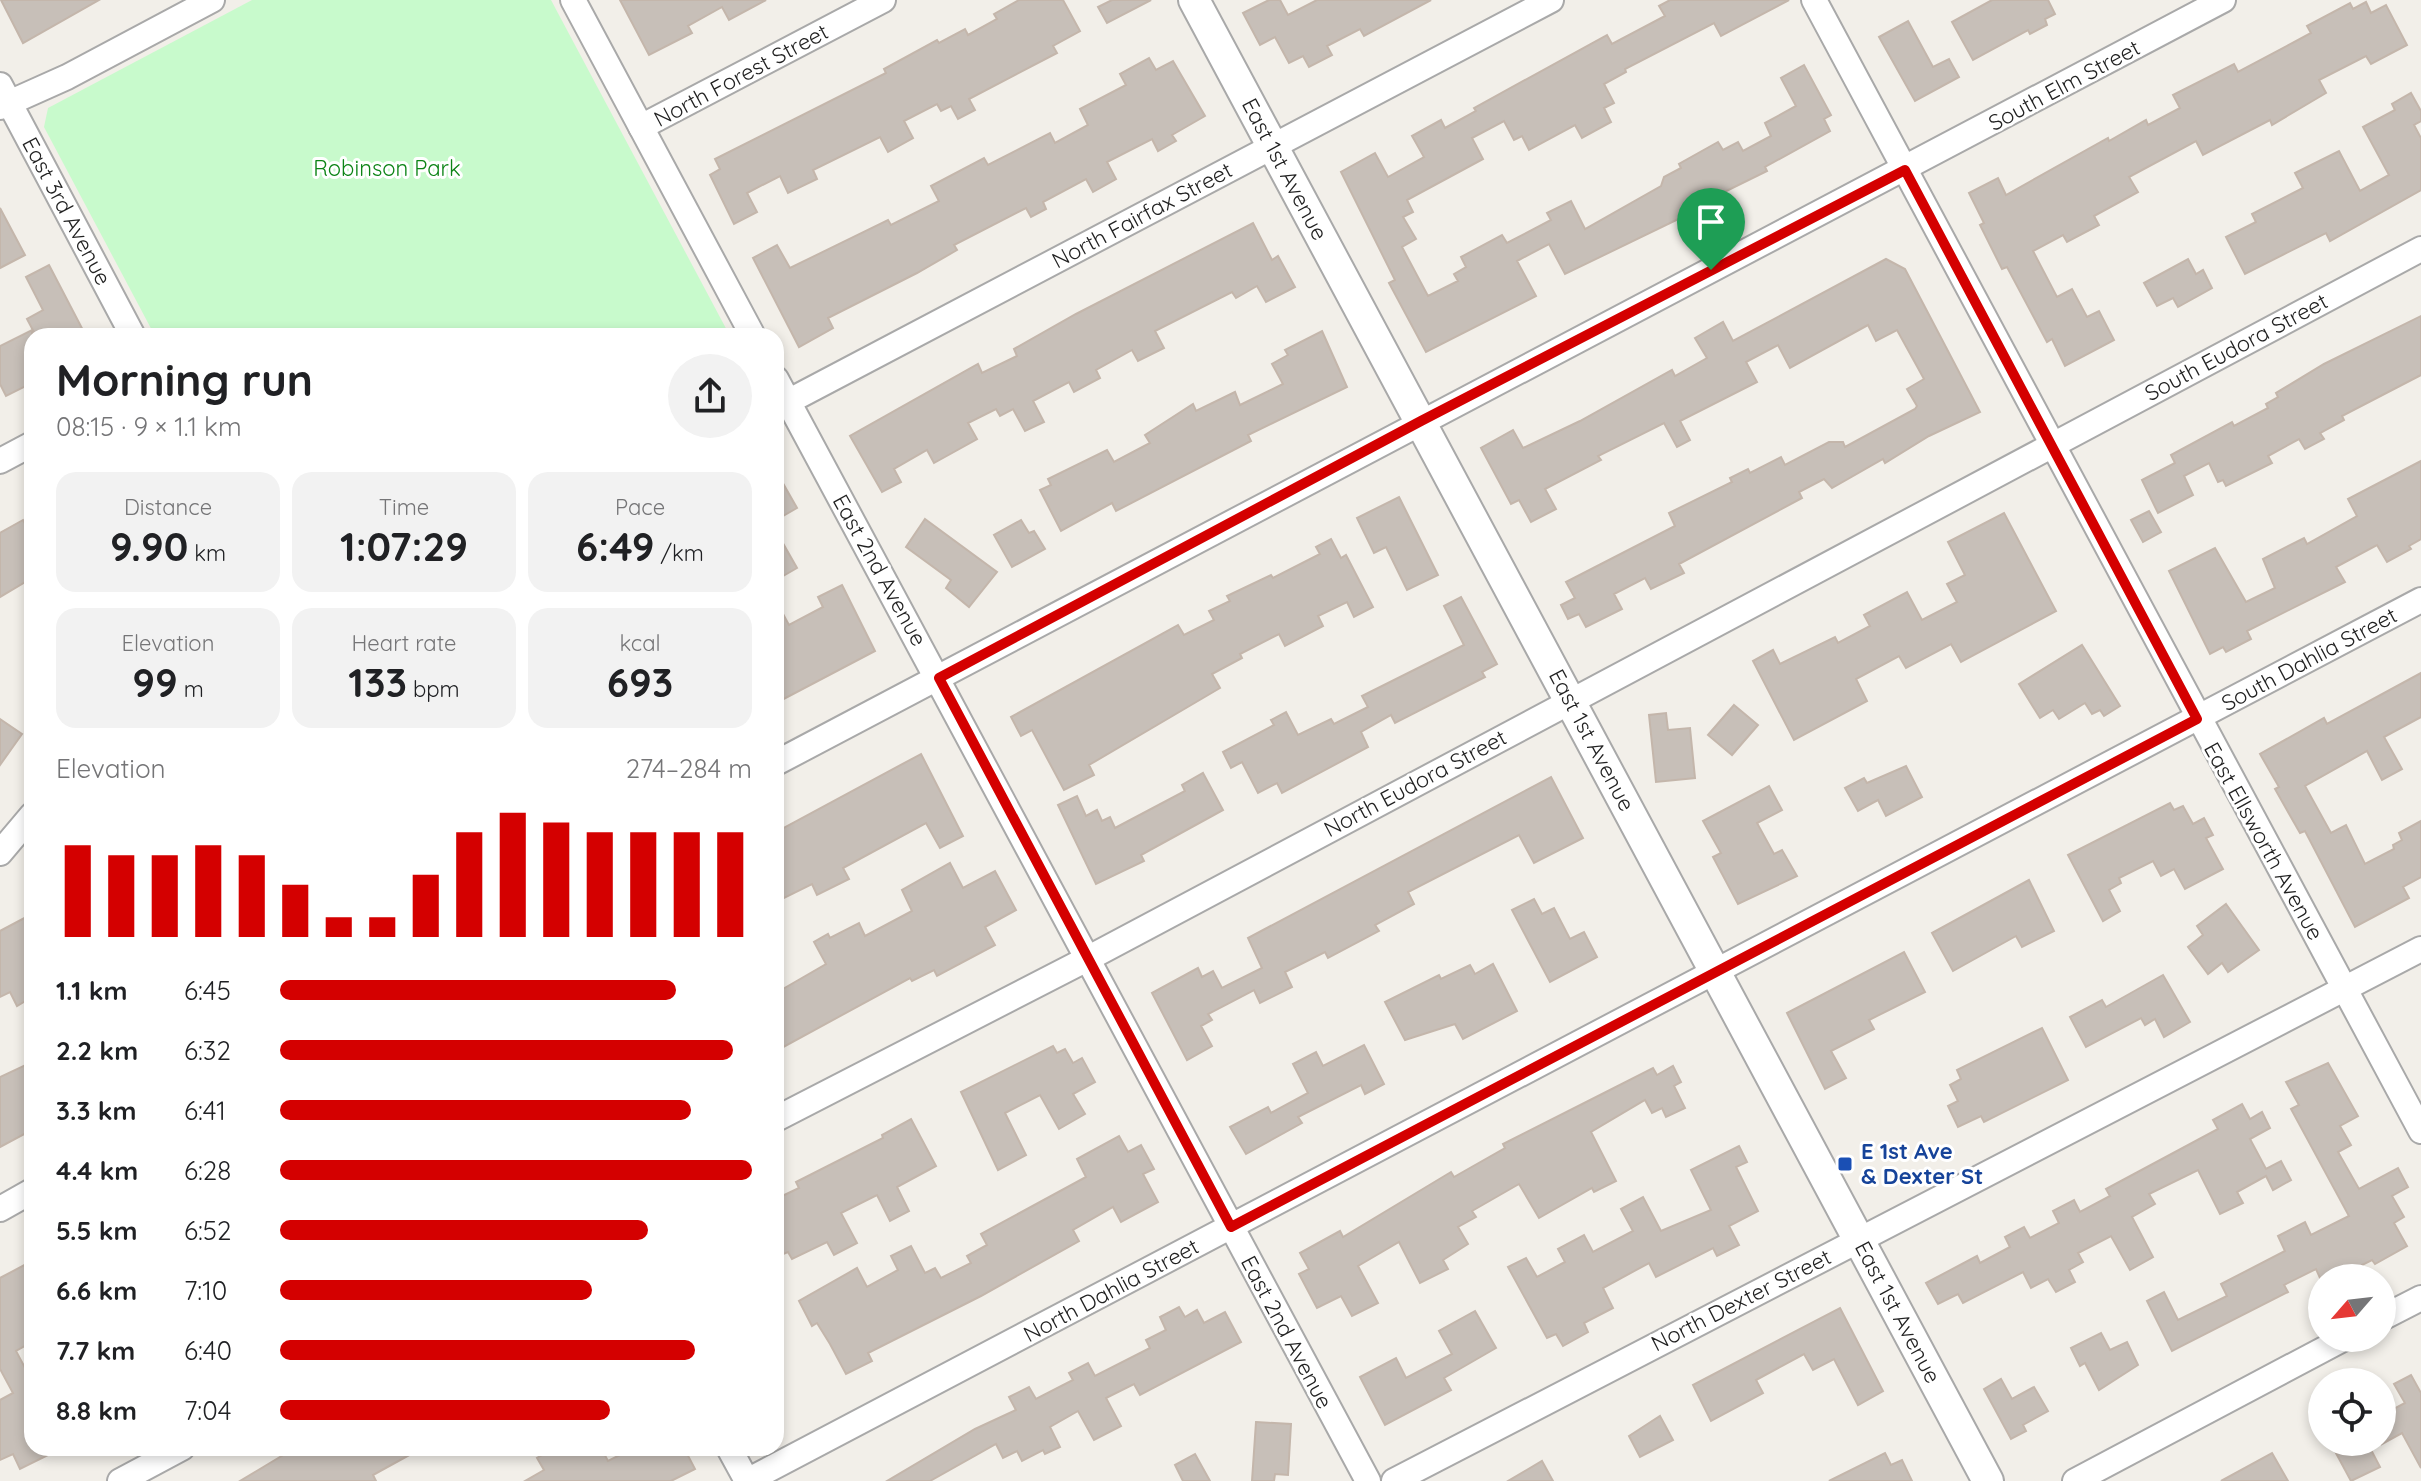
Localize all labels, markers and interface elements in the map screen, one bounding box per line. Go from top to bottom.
street label: North Forest Street [649,17,833,133]
street label: South Elm Street [1983,33,2145,137]
street label: East 1st Avenue [1236,93,1334,245]
street label: East 3rd Avenue [16,132,118,290]
park label: Robinson Park [313,154,461,182]
street label: North Fairfax Street [1047,156,1237,274]
pin [1677,188,1745,270]
icon: arrive [1689,200,1733,244]
street label: South Eudora Street [2140,287,2332,407]
text: Morning run [56,352,313,407]
button: share [668,354,752,438]
text: 08:15 · 9 × 1.1 km [56,410,242,443]
street label: East 2nd Avenue [827,489,933,651]
text: Distance [124,493,212,521]
text: Time [379,493,429,521]
text: Pace [615,493,665,521]
text: 9.90 [110,521,188,571]
text: 1:07:29 [340,521,468,571]
text: 6:49 [576,521,655,571]
text: km [188,539,226,567]
text: /km [655,539,704,567]
street label: South Dahlia Street [2216,601,2402,717]
text: Elevation [122,629,214,657]
text: Heart rate [352,629,456,657]
text: kcal [619,629,661,657]
text: 99 [132,657,178,707]
text: 133 [348,657,407,707]
text: 693 [607,657,673,707]
street label: East 1st Avenue [1543,664,1641,816]
text: m [178,675,204,703]
text: bpm [407,675,460,703]
street label: North Eudora Street [1319,723,1511,843]
street label: East Ellsworth Avenue [2198,737,2330,945]
text: Elevation [56,752,166,785]
text: 274–284 m [626,752,752,785]
text: 1.1 km [56,974,127,1007]
text: 6:45 [184,974,231,1007]
text: 2.2 km [56,1034,138,1067]
text: 6:32 [184,1034,231,1067]
text: 3.3 km [56,1094,136,1127]
text: 6:41 [184,1094,226,1127]
place label: E 1st Ave & Dexter St [1861,1137,1983,1190]
text: 4.4 km [56,1154,138,1187]
text: 6:28 [184,1154,231,1187]
marker: E 1st Ave & Dexter St [1836,1155,1854,1173]
text: 5.5 km [56,1214,137,1247]
text: 6:52 [184,1214,231,1247]
street label: North Dahlia Street [1019,1232,1203,1348]
street label: East 1st Avenue [1849,1236,1947,1388]
street label: North Dexter Street [1646,1243,1836,1357]
street label: East 2nd Avenue [1235,1251,1339,1413]
north arrow [2308,1264,2396,1352]
map controls [2308,1264,2396,1456]
text: 6.6 km [56,1274,137,1307]
text: 7:10 [184,1274,227,1307]
text: 7.7 km [56,1334,135,1367]
text: 6:40 [184,1334,232,1367]
button: locate [2308,1368,2396,1456]
text: 8.8 km [56,1394,137,1427]
text: 7:04 [184,1394,231,1427]

